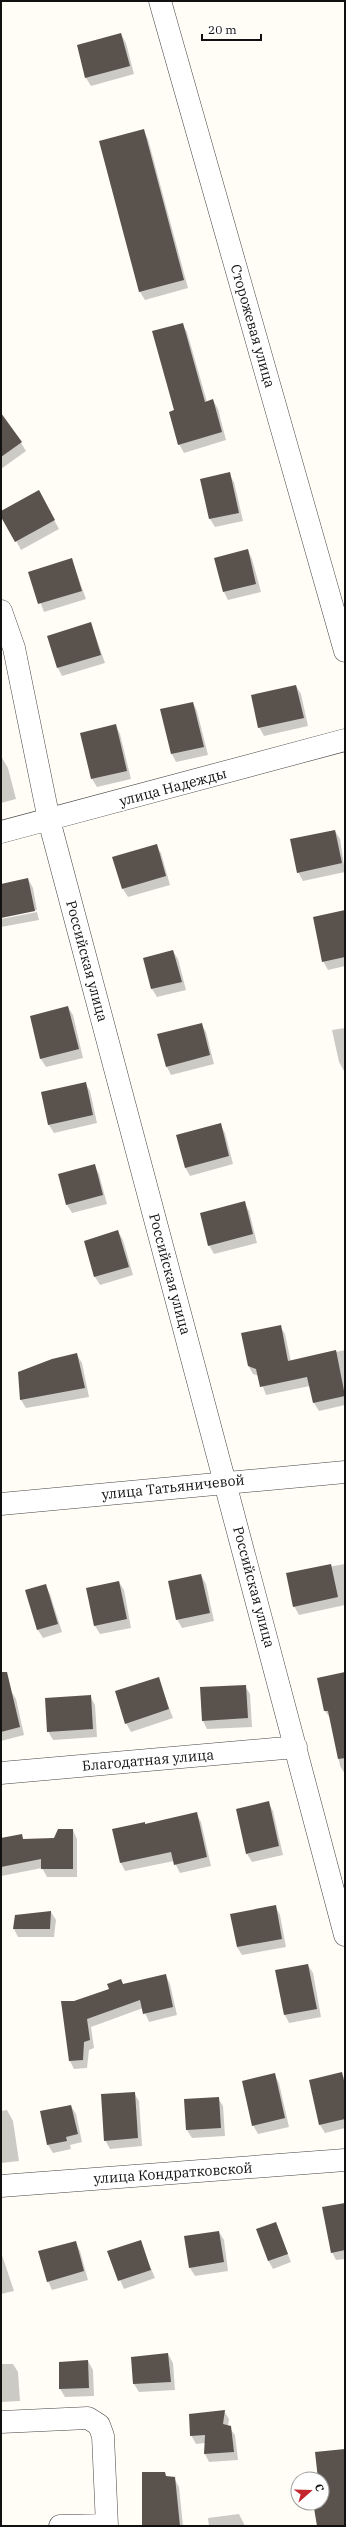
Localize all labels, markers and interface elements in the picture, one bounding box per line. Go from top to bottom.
scale bar [202,16,261,42]
text: 20 m [208,22,237,37]
street label: Сторожевая улица [227,262,279,390]
street label: улица Надежды [117,764,229,810]
street label: Российская улица [62,898,112,1024]
street label: Российская улица [145,1211,195,1337]
street label: улица Татьяничевой [101,1471,245,1503]
street label: Российская улица [229,1524,279,1650]
street label: Благодатная улица [81,1745,215,1775]
street label: улица Кондратковской [93,2158,253,2188]
north arrow [290,2471,330,2511]
text: С [312,2482,327,2493]

